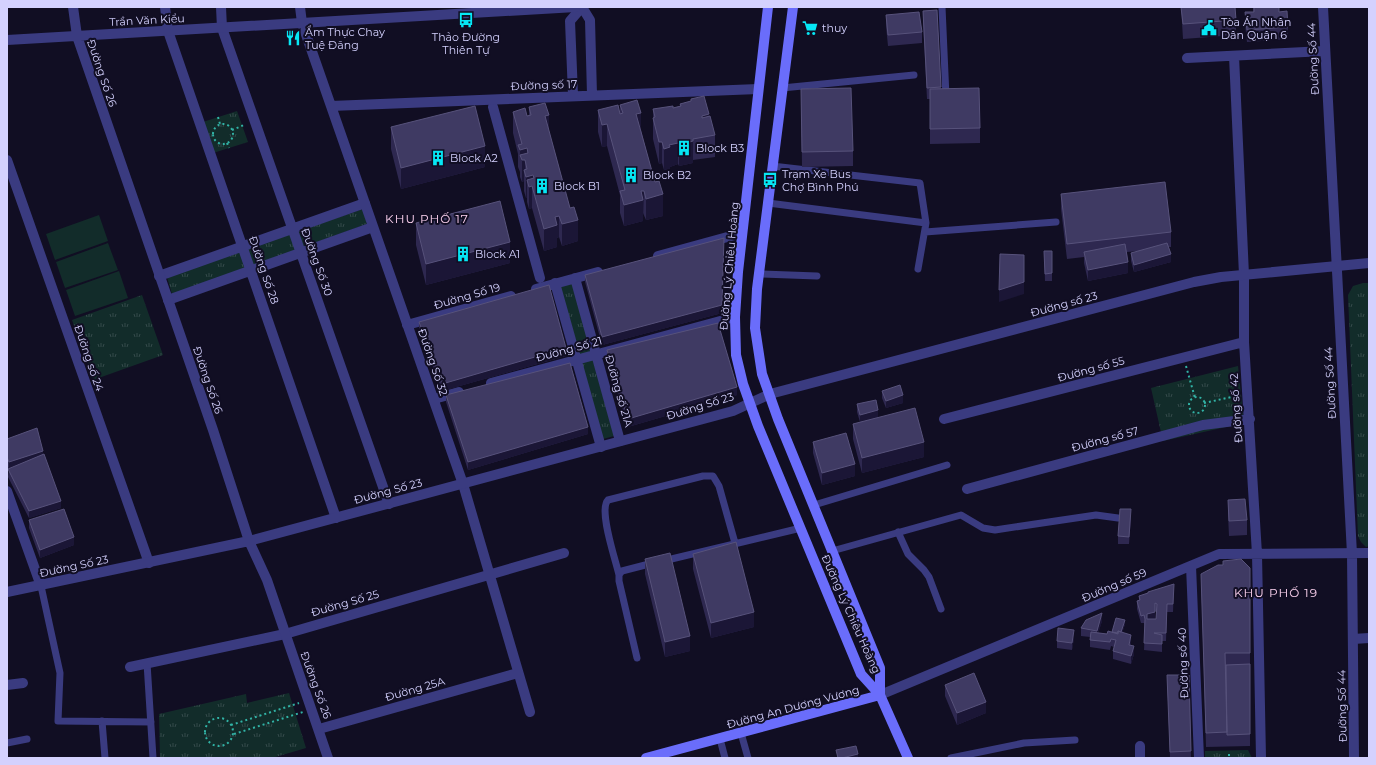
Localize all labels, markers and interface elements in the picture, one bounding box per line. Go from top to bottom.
street label: Trần Văn Kiểu [109,11,185,29]
bus stop icon: Thảo Đường Thiên Tự [457,11,475,29]
place label: Tòa Án Nhân Dân Quận 6 [1221,15,1291,42]
supermarket icon: thuy [801,19,819,37]
public building icon: Tòa Án Nhân Dân Quận 6 [1200,19,1218,37]
place label: thuy [822,21,847,35]
street label: Đường Số 44 [1304,22,1322,95]
place label: Ẩm Thực Chay Tuệ Đăng [305,25,385,52]
restaurant icon: Ẩm Thực Chay Tuệ Đăng [284,29,302,47]
place label: Thảo Đường Thiên Tự [432,30,500,57]
street label: Đường Số 26 [84,37,120,109]
street label: Đường số 17 [510,77,578,93]
building icon: Block B3 [675,139,693,157]
place label: Block B3 [696,141,744,155]
building icon: Block A2 [429,149,447,167]
place label: Block A2 [450,151,498,165]
building icon: Block B2 [622,166,640,184]
place label: Trạm Xe Bus Chợ Bình Phú [782,167,859,194]
place label: Block B2 [643,168,691,182]
bus stop icon: Trạm Xe Bus Chợ Bình Phú [761,171,779,189]
building icon: Block B1 [533,177,551,195]
place label: Block B1 [554,179,600,193]
street label: Đường Lý Chiêu Hoàng [716,201,742,331]
district label: KHU PHỐ 17 [385,211,469,226]
street label: Đường Số 30 [298,226,336,298]
street label: Đường Số 28 [246,234,282,306]
building icon: Block A1 [454,245,472,263]
place label: Block A1 [475,247,520,261]
street label: Đường Số 19 [432,280,502,312]
street label: Đường số 23 [1029,288,1099,320]
street label: Đường số 24 [71,323,107,394]
street label: Đường Số 32 [415,327,451,397]
street label: Đường Số 21 [534,333,604,365]
street label: Đường Số 26 [190,344,226,416]
street label: Đường Số 44 [1321,346,1339,419]
street label: Đường số 21A [602,353,636,429]
street label: Đường số 55 [1056,353,1126,385]
street label: Đường số 42 [1227,373,1245,443]
street label: Đường Số 23 [664,389,736,423]
street label: Đường số 57 [1070,423,1140,455]
street label: Đường Số 23 [352,475,424,507]
street label: Đường Số 23 [38,552,110,580]
street label: Đường Lý Chiêu Hoàng [818,552,884,676]
street label: Đường số 59 [1079,565,1149,605]
district label: KHU PHỐ 19 [1234,585,1318,600]
street label: Đường Số 25 [309,587,381,619]
street label: Đường số 40 [1175,627,1191,699]
street label: Đường Số 26 [297,649,335,721]
street label: Đường Số 44 [1334,669,1350,742]
street label: Đường 25A [384,674,447,704]
street label: Đường An Dương Vương [725,683,861,731]

